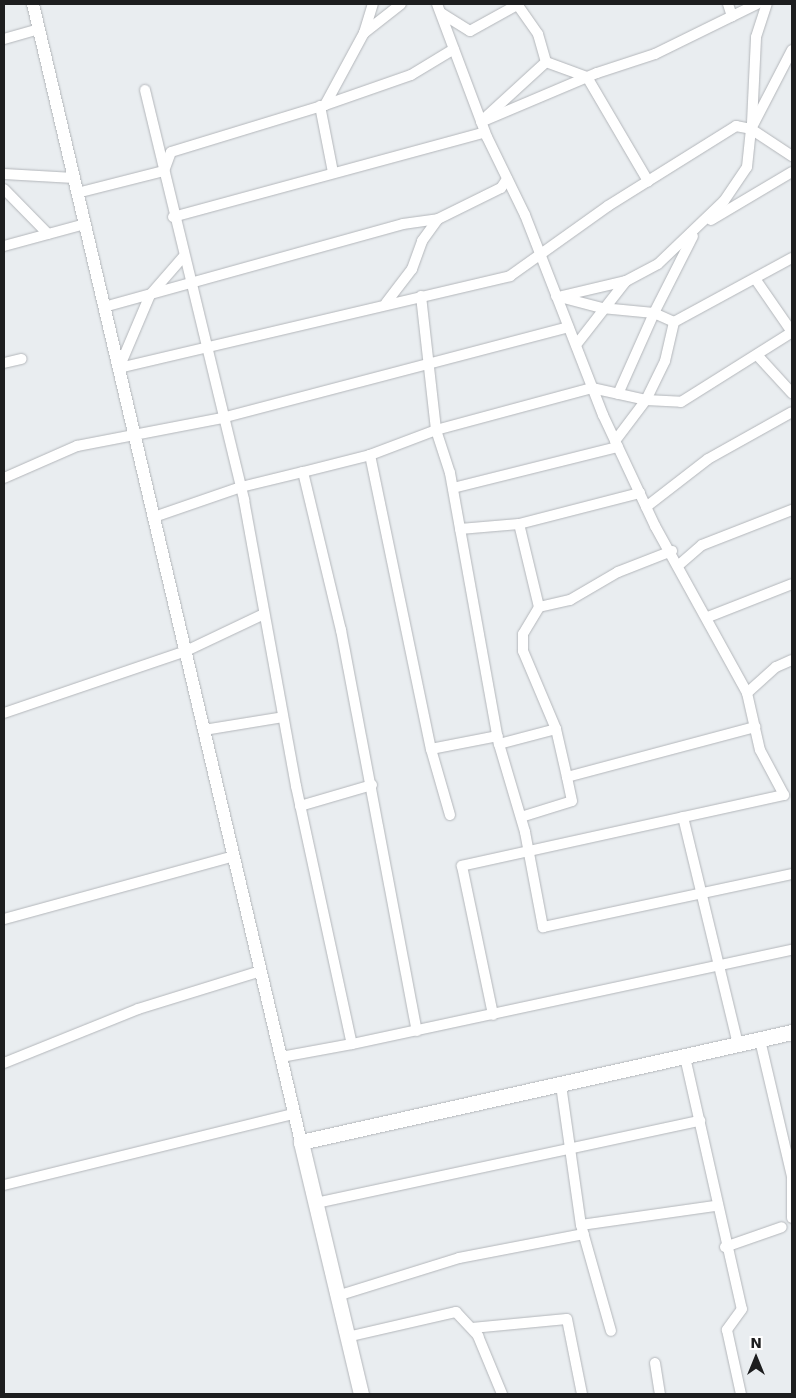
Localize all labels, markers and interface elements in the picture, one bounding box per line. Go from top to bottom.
north arrow [731,1333,781,1383]
text: N [750,1335,762,1351]

